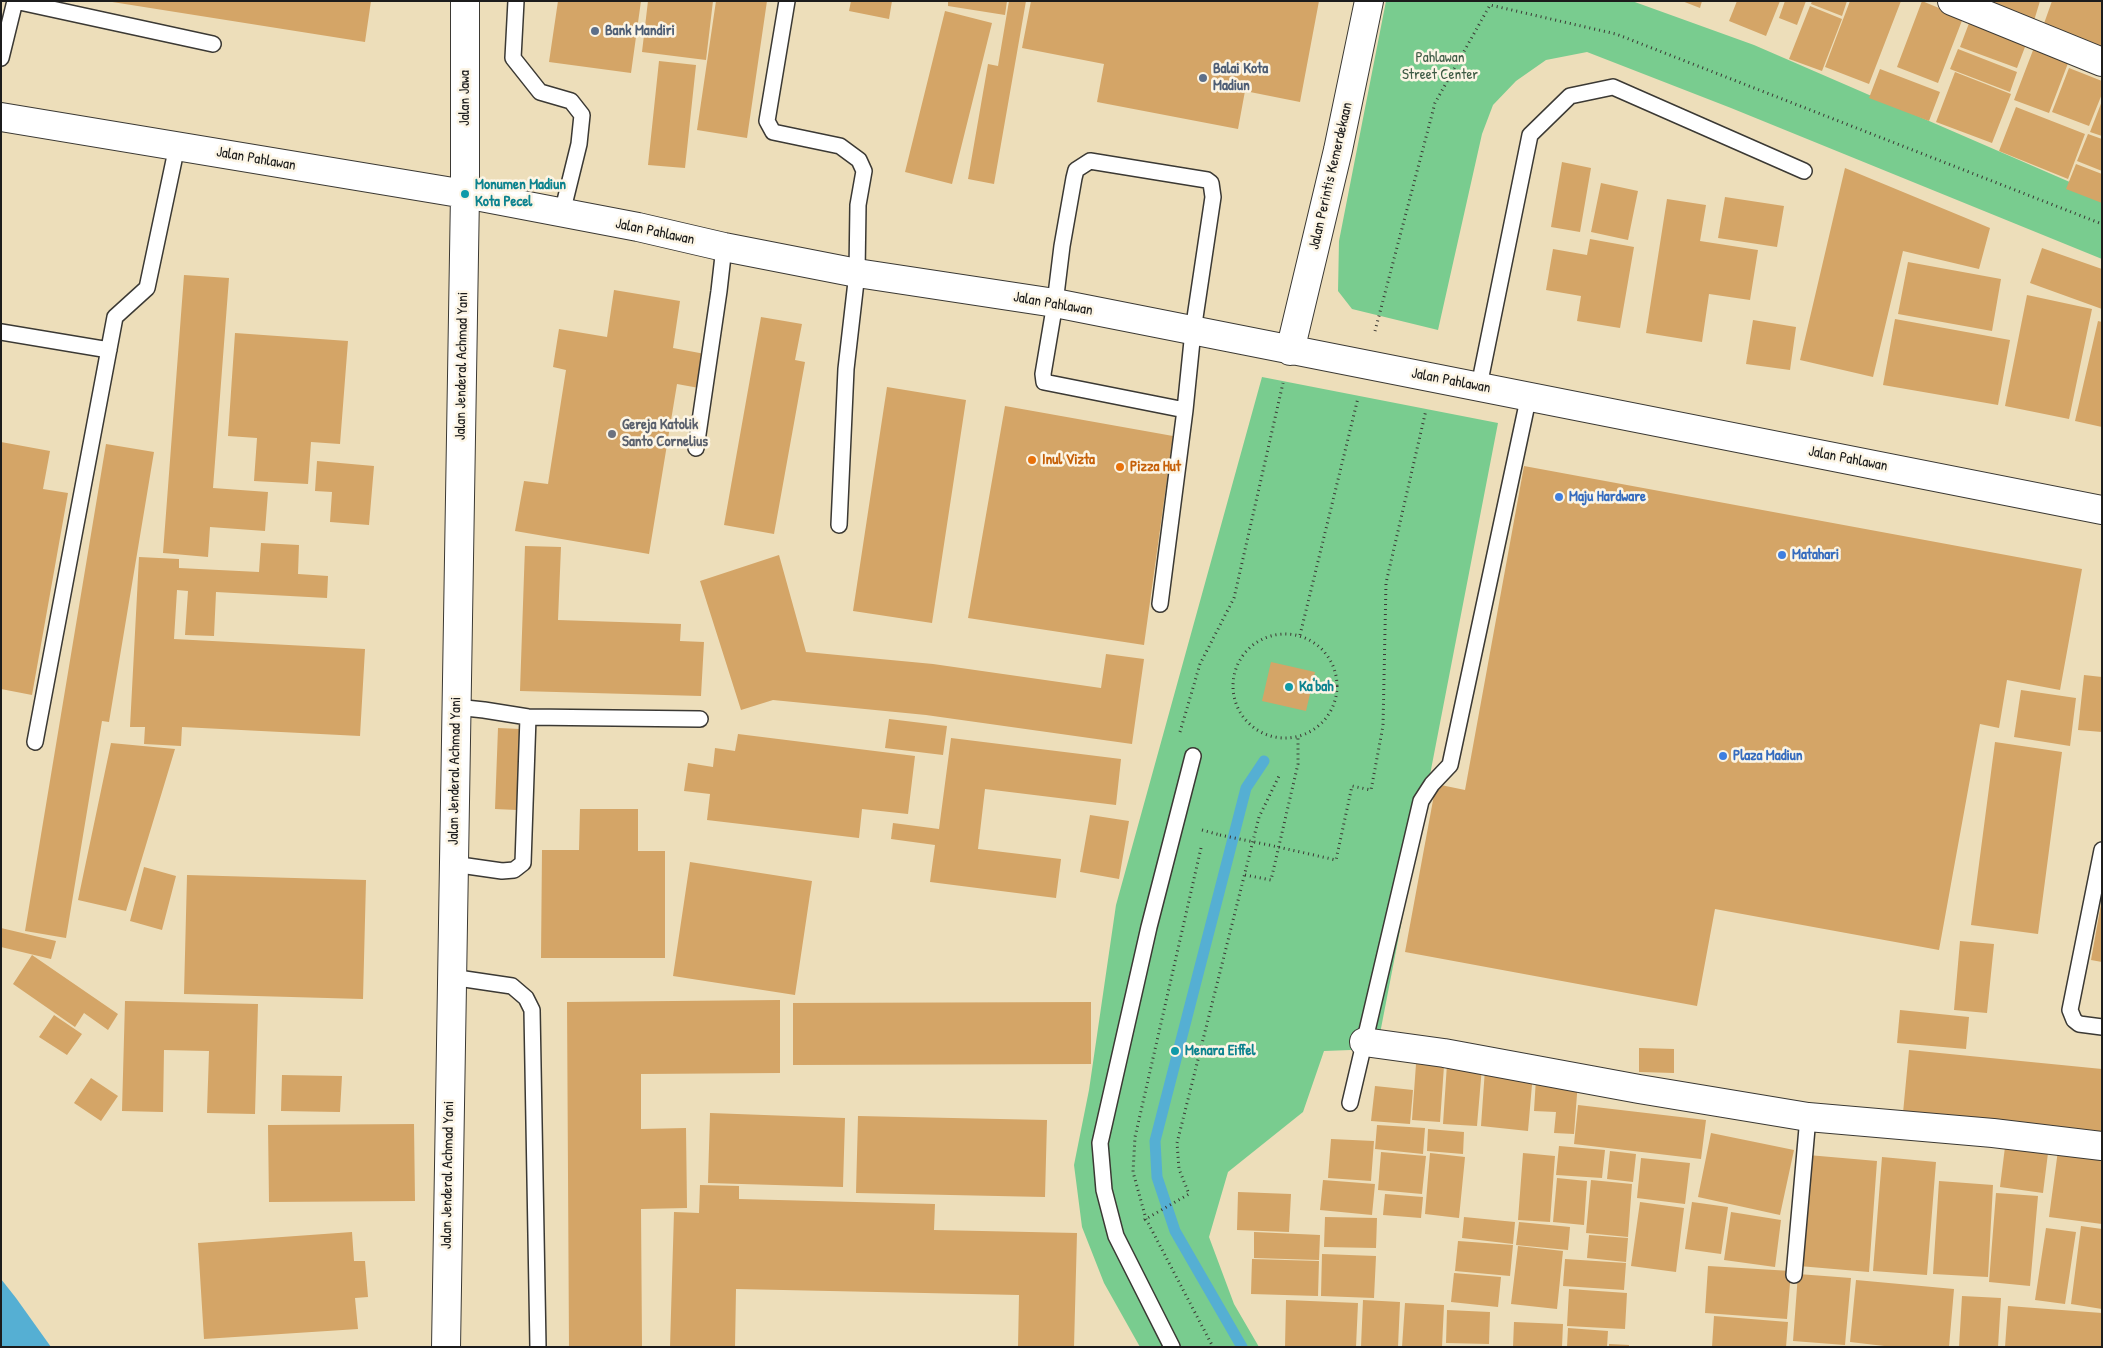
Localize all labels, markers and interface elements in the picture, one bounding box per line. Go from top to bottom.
place label: Bank Mandiri [605,22,675,40]
marker: Bank Mandiri [589,25,601,37]
park label: Pahlawan Street Center [1402,49,1478,84]
place label: Balai Kota Madiun [1213,60,1268,95]
street label: Jalan Jawa [456,70,474,126]
marker: Balai Kota Madiun [1197,72,1209,84]
street label: Jalan Perintis Kemerdekaan [1305,101,1357,251]
street label: Jalan Pahlawan [215,143,297,175]
place label: Monumen Madiun Kota Pecel [475,176,566,211]
marker: Monumen Madiun Kota Pecel [459,188,471,200]
street label: Jalan Pahlawan [614,215,696,249]
street label: Jalan Pahlawan [1012,288,1094,320]
street label: Jalan Jenderal Achmad Yani [452,292,472,440]
street label: Jalan Pahlawan [1410,364,1492,398]
place label: Gereja Katolik Santo Cornelius [622,416,708,451]
marker: Gereja Katolik Santo Cornelius [606,428,618,440]
street label: Jalan Pahlawan [1807,442,1889,476]
place label: Inul Vizta [1042,451,1095,469]
marker: Inul Vizta [1026,454,1038,466]
place label: Pizza Hut [1130,458,1181,476]
marker: Pizza Hut [1114,461,1126,473]
place label: Maju Hardware [1569,488,1646,506]
marker: Maju Hardware [1553,491,1565,503]
place label: Matahari [1792,546,1839,564]
marker: Matahari [1776,549,1788,561]
place label: Ka'bah [1299,678,1334,696]
marker: Ka'bah [1283,681,1295,693]
street label: Jalan Jenderal Achmad Yani [445,697,465,845]
place label: Plaza Madiun [1733,747,1803,765]
marker: Plaza Madiun [1717,750,1729,762]
place label: Menara Eiffel [1185,1042,1255,1060]
marker: Menara Eiffel [1169,1045,1181,1057]
street label: Jalan Jenderal Achmad Yani [438,1101,458,1249]

